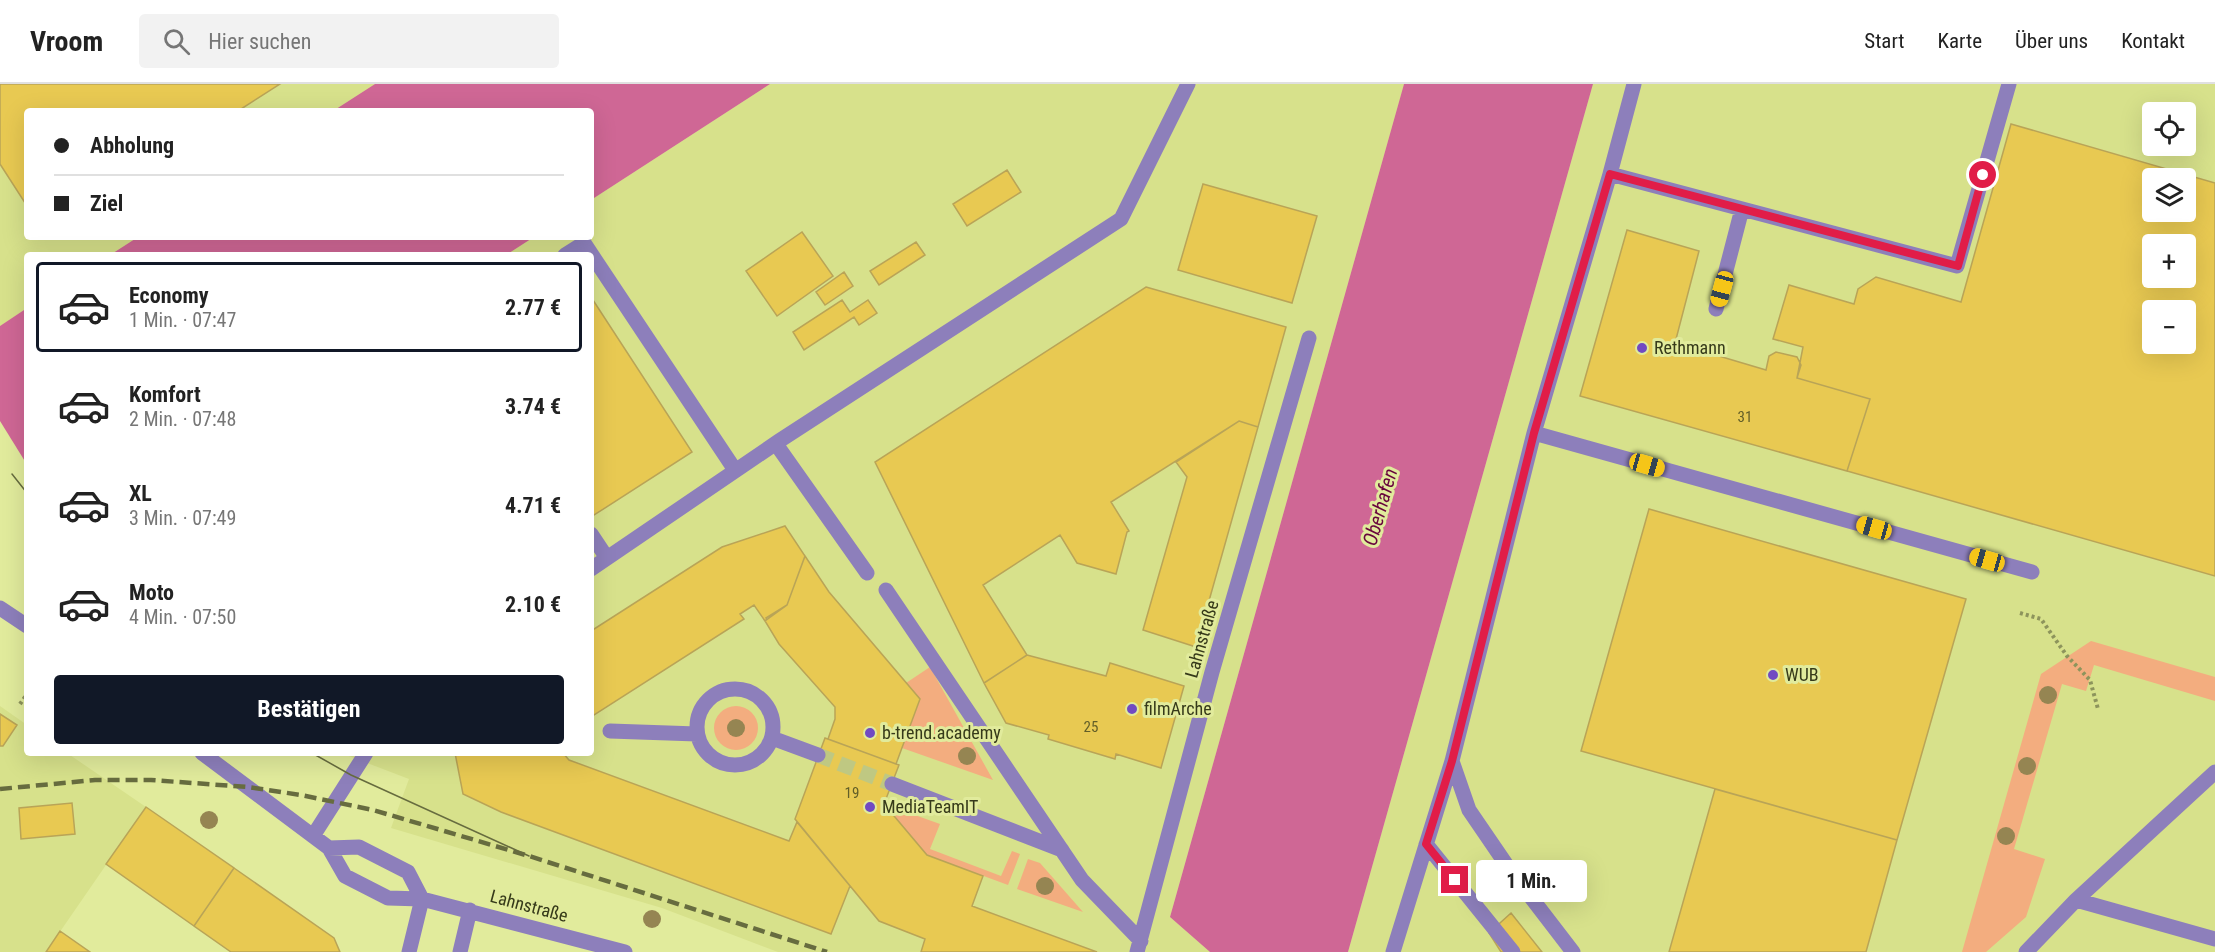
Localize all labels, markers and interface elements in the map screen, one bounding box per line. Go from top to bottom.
search box [139,14,559,68]
text: Vroom [30,25,103,58]
icon: search [160,25,193,58]
text: Hier suchen [208,29,311,54]
text: Start [1864,29,1905,53]
text: Karte [1938,29,1982,53]
text: Über uns [2015,29,2088,53]
text: Kontakt [2121,29,2185,53]
map controls [2142,102,2196,354]
button: locate [2142,102,2196,156]
text: Abholung [90,133,174,158]
route start [1969,161,1996,188]
button: layers [2142,168,2196,222]
text: Ziel [90,191,123,216]
button: + [2142,234,2196,288]
car [1709,269,1735,309]
icon: car [57,280,111,334]
text: Economy [129,283,209,308]
text: 2.77 € [505,295,561,320]
button: − [2142,300,2196,354]
text: 1 Min. · 07:47 [129,308,236,332]
place label: Rethmann [1654,337,1726,358]
marker: Rethmann [1635,341,1649,355]
icon: car [57,379,111,433]
text: Komfort [129,382,201,407]
text: 3.74 € [505,394,561,419]
text: 2 Min. · 07:48 [129,407,236,431]
house number: 31 [1738,408,1752,426]
car [1627,451,1667,479]
water label: Oberhafen [1358,466,1402,548]
icon: car [57,478,111,532]
text: XL [129,481,152,506]
text: 4.71 € [505,493,561,518]
text: 3 Min. · 07:49 [129,506,236,530]
car [1854,514,1894,542]
car [1967,546,2007,574]
icon: car [57,577,111,631]
text: Moto [129,580,174,605]
text: 2.10 € [505,592,561,617]
street label: Lahnstraße [1180,598,1223,680]
text: 4 Min. · 07:50 [129,605,236,629]
place label: WUB [1785,664,1819,685]
marker: WUB [1766,668,1780,682]
button: Bestätigen [54,675,564,744]
place label: filmArche [1144,698,1212,719]
marker: filmArche [1125,702,1139,716]
house number: 25 [1084,718,1098,736]
place label: b-trend.academy [882,722,1001,743]
marker: b-trend.academy [863,726,877,740]
house number: 19 [845,784,859,802]
place label: MediaTeamIT [882,796,978,817]
marker: MediaTeamIT [863,800,877,814]
callout: 1 Min. [1476,859,1587,901]
route end [1441,866,1468,893]
text: 1 Min. [1506,869,1557,893]
street label: Lahnstraße [488,885,570,926]

